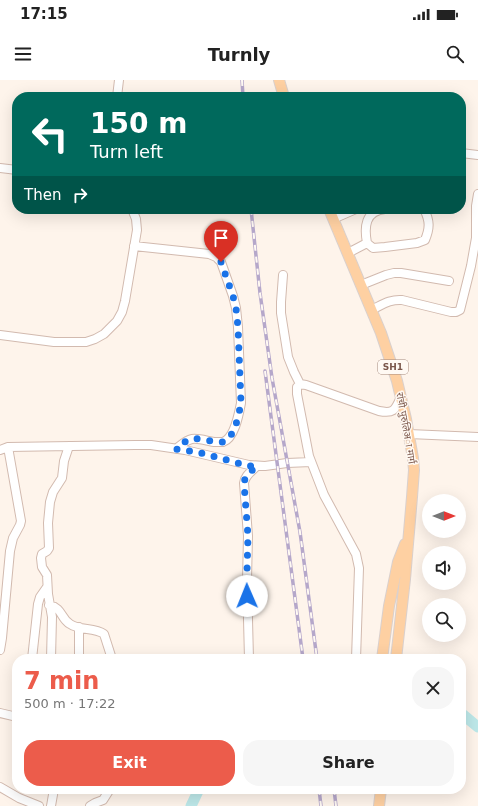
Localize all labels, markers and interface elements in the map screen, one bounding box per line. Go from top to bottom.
text: 17:15 [20,5,68,23]
icon: menu [12,43,34,65]
icon: search [444,43,466,65]
text: Turnly [208,44,270,65]
text: 150 m [90,107,187,140]
icon: left [24,108,76,160]
text: Turn left [90,141,163,162]
icon: right [69,184,91,206]
text: Then [24,186,61,204]
pin [204,221,238,262]
icon: arrive [210,227,232,249]
road number: SH1 [378,360,408,374]
street label: रांची पुरुलिअा मार्ग [393,391,418,466]
north arrow [422,494,466,538]
map controls [422,494,466,642]
button: sound [422,546,466,590]
position arrow [226,575,268,617]
button: search [422,598,466,642]
text: 7 min [24,667,99,695]
button: close [412,667,454,709]
text: 500 m · 17:22 [24,696,115,711]
button: Exit [24,740,235,786]
button: Share [243,740,454,786]

